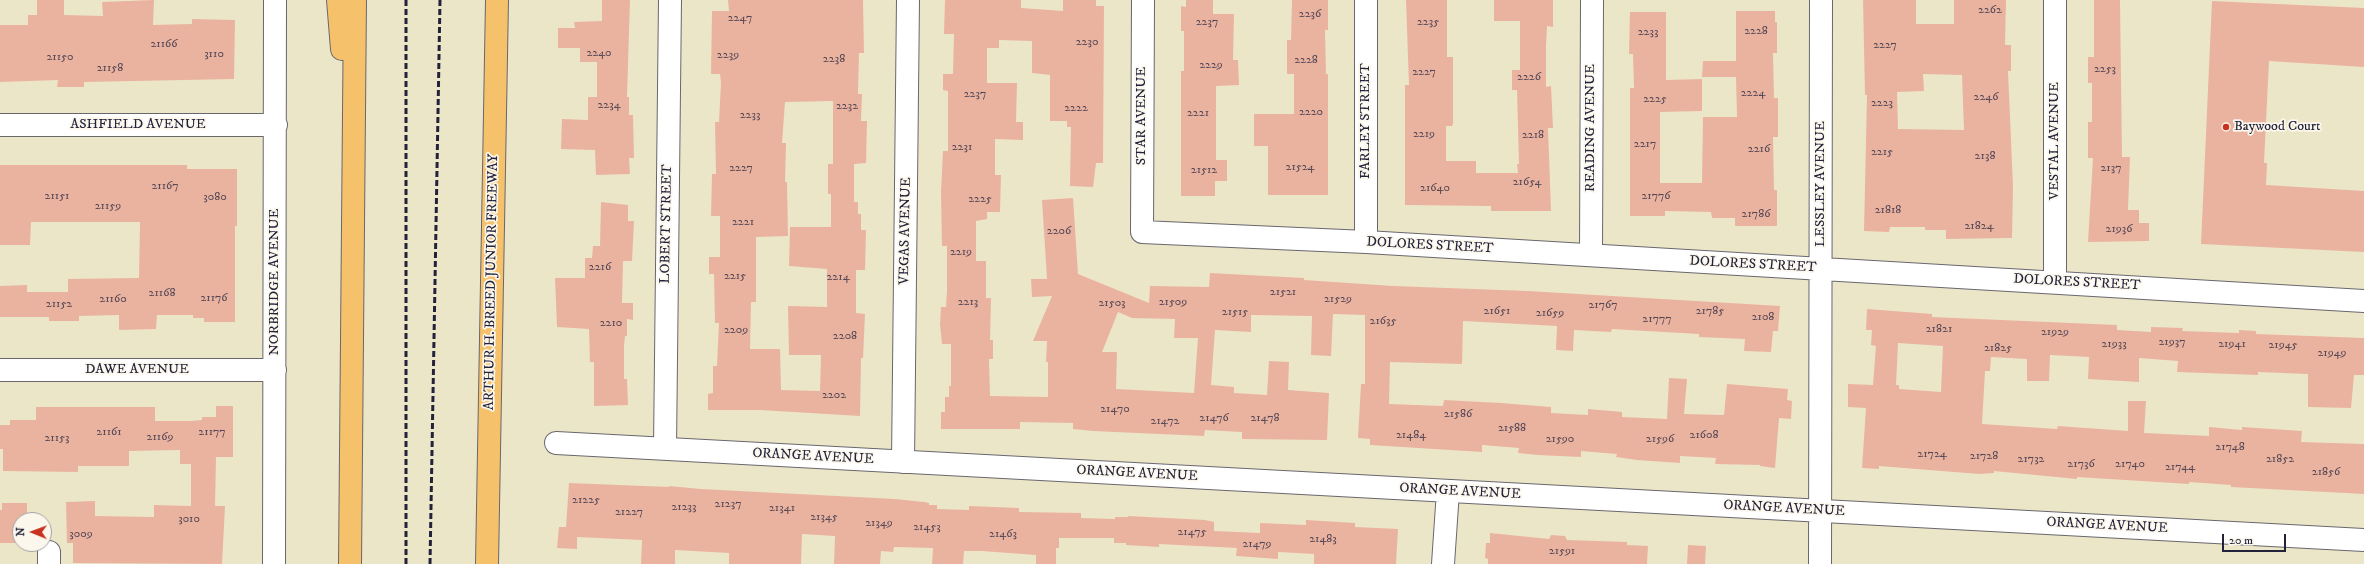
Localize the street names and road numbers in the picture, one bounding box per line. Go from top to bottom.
street label: FARLEY STREET [1358,63,1374,179]
street label: READING AVENUE [1583,64,1599,192]
street label: STAR AVENUE [1134,67,1150,165]
street label: VESTAL AVENUE [2047,82,2063,200]
street label: ASHFIELD AVENUE [70,117,206,133]
street label: LESSLEY AVENUE [1813,121,1829,247]
street label: ARTHUR H. BREED JUNIOR FREEWAY [481,154,503,410]
street label: LOBERT STREET [658,164,676,284]
street label: VEGAS AVENUE [897,177,915,285]
street label: NORBRIDGE AVENUE [267,209,283,355]
street label: DOLORES STREET [1366,234,1494,258]
street label: DOLORES STREET [1689,253,1817,277]
street label: DOLORES STREET [2013,271,2141,295]
street label: DAWE AVENUE [85,362,189,378]
street label: ORANGE AVENUE [752,445,874,469]
street label: ORANGE AVENUE [1076,462,1198,486]
street label: ORANGE AVENUE [1399,480,1521,504]
street label: ORANGE AVENUE [1723,497,1845,521]
street label: ORANGE AVENUE [2046,514,2168,538]

